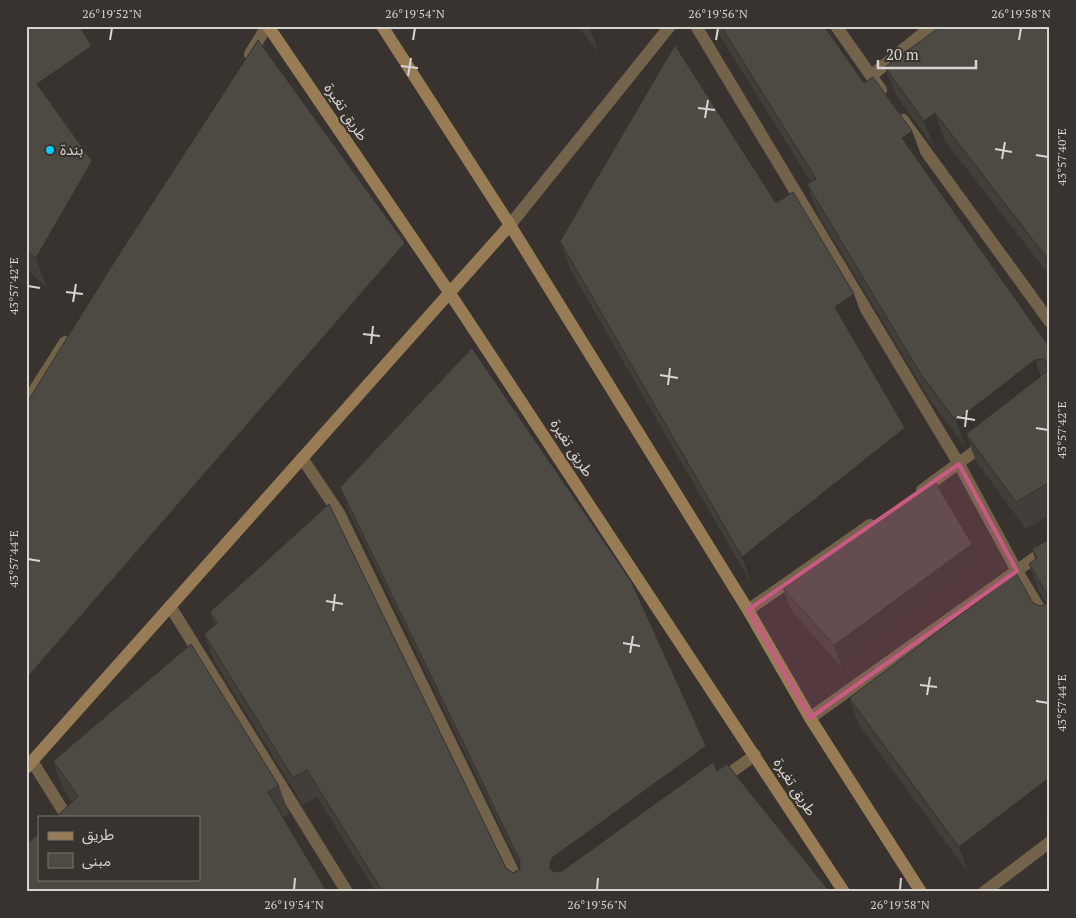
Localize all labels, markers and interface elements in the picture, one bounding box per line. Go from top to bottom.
text: 26°19'52"N [82,6,142,21]
text: 26°19'54"N [385,6,445,21]
text: 26°19'56"N [688,6,748,21]
text: 26°19'58"N [991,6,1051,21]
scale bar [878,38,976,70]
text: 20 m [886,44,919,64]
street label: طريق تغيرة [319,79,373,145]
text: 43°57'40"E [1054,128,1069,186]
place label: بندة [60,139,83,159]
marker: بندة [44,144,56,156]
text: 43°57'42"E [6,257,21,315]
text: 43°57'42"E [1054,401,1069,459]
street label: طريق تغيرة [546,415,599,481]
text: 43°57'44"E [6,530,21,588]
text: 43°57'44"E [1054,674,1069,732]
street label: طريق تغيرة [769,754,822,820]
legend [38,816,200,880]
text: طريق [82,824,114,845]
text: مبنى [82,850,111,870]
text: 26°19'54"N [264,897,324,912]
text: 26°19'56"N [567,897,627,912]
text: 26°19'58"N [870,897,930,912]

